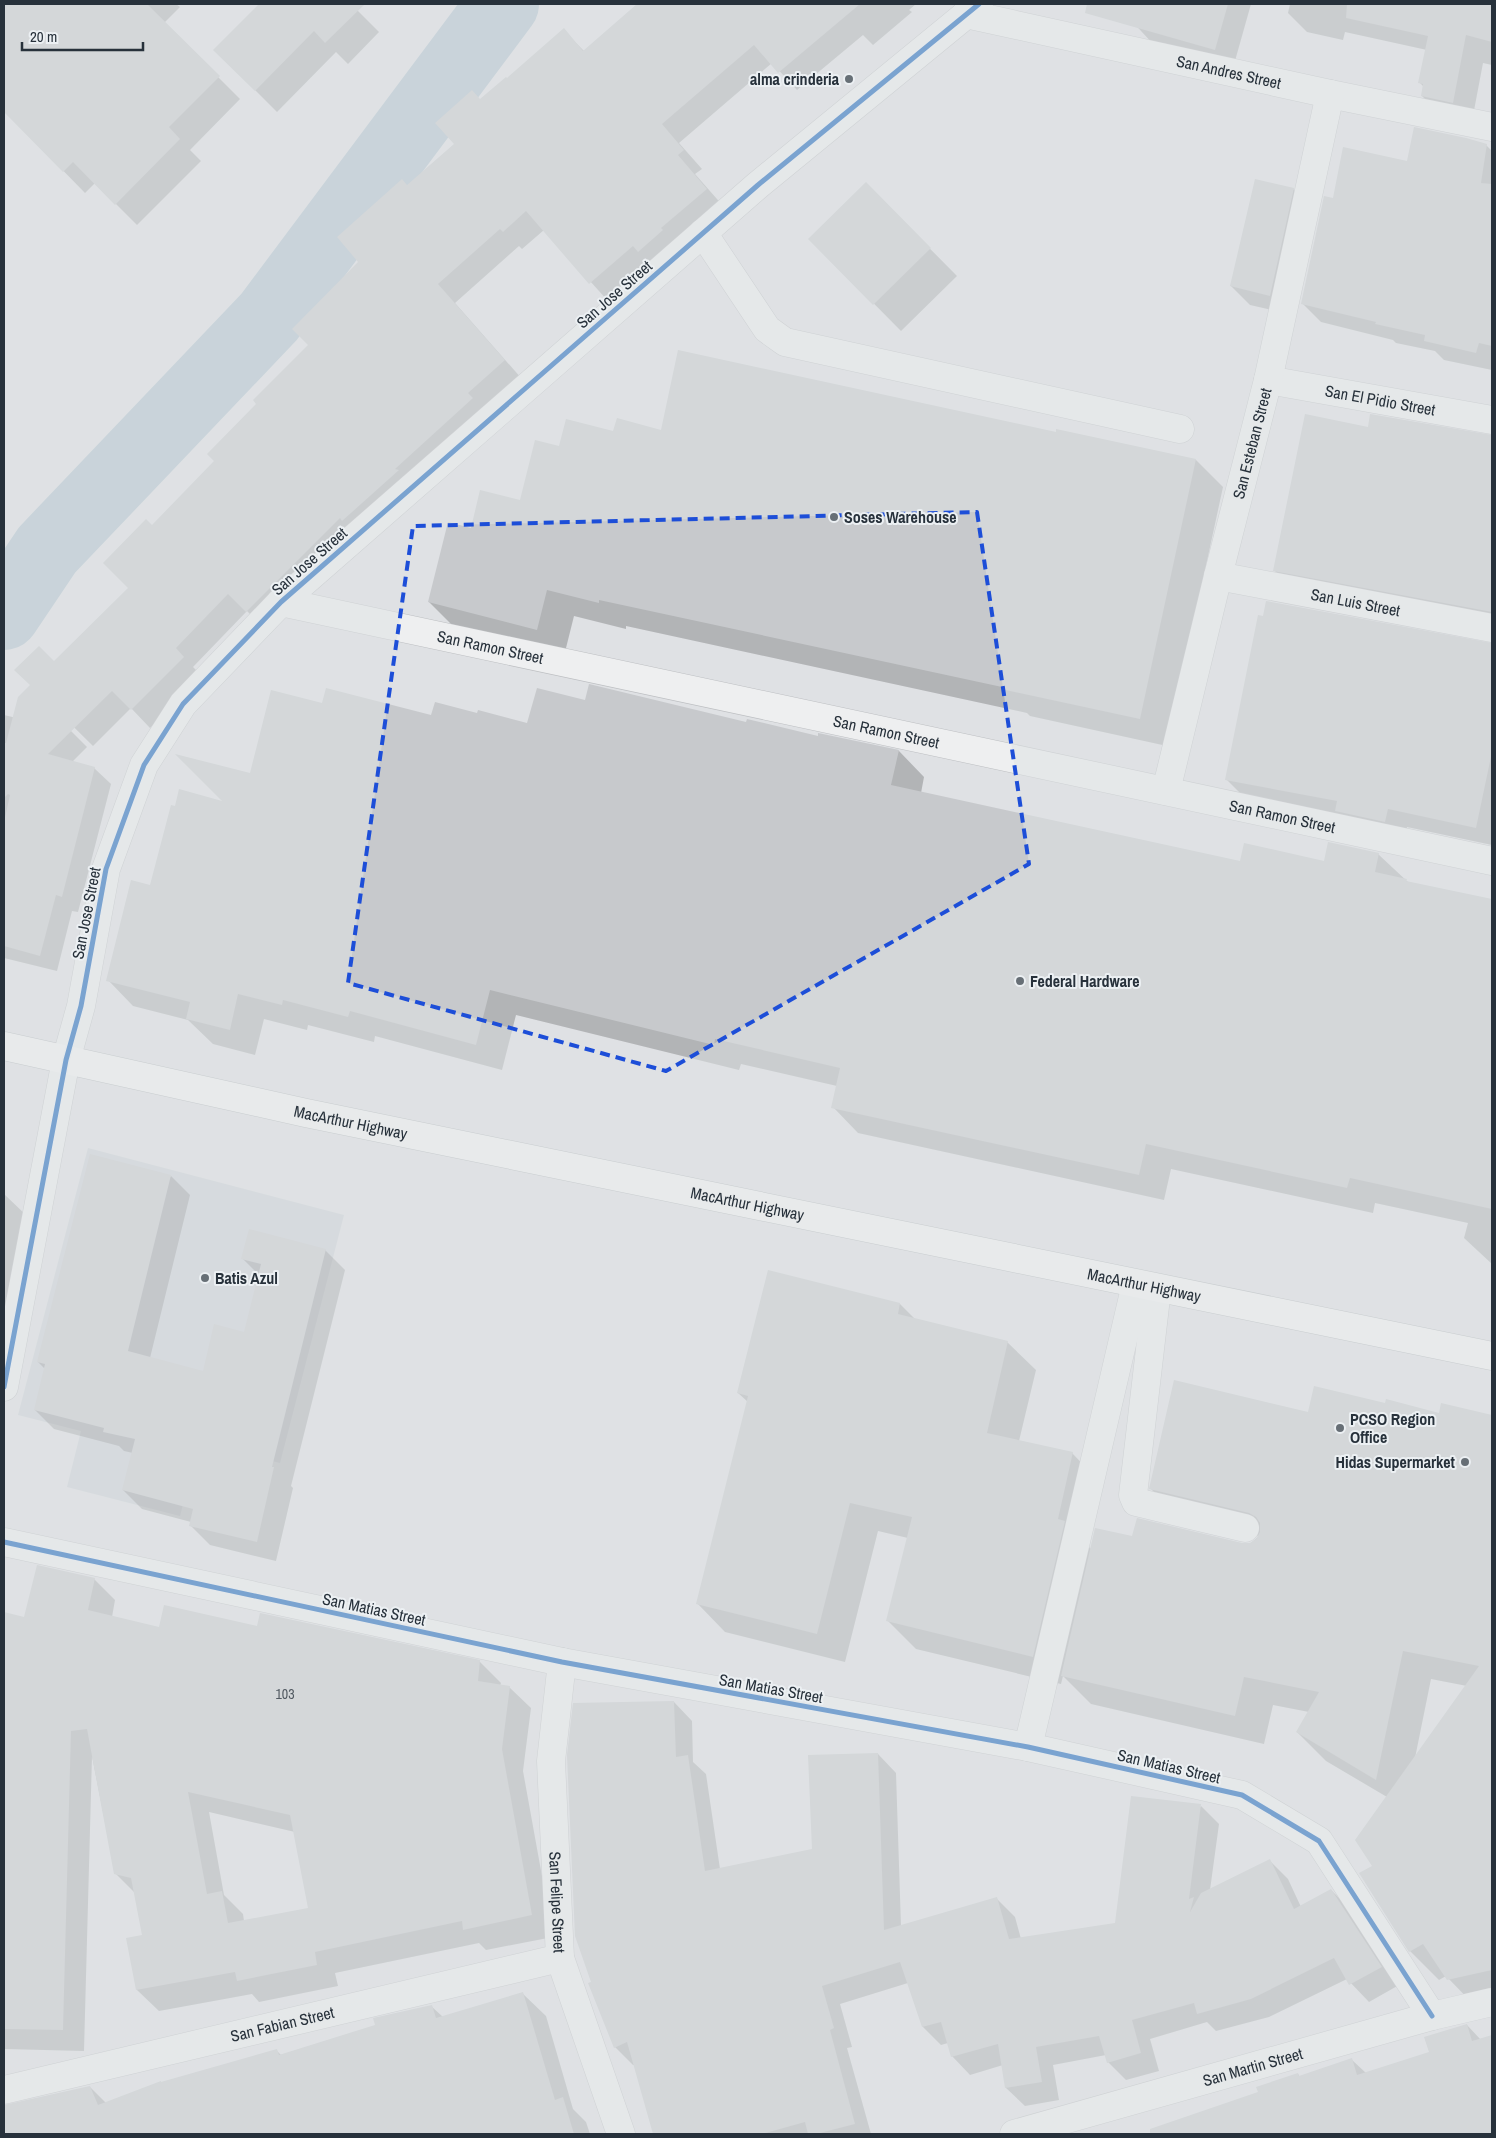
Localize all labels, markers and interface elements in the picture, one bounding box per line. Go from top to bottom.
scale bar [22,20,144,52]
text: 20 m [30,26,57,47]
street label: San Andres Street [1174,50,1283,94]
place label: alma crinderia [750,68,840,90]
marker: alma crinderia [843,73,855,85]
street label: San Jose Street [572,255,657,333]
street label: San El Pidio Street [1323,379,1437,421]
street label: San Esteban Street [1227,385,1277,501]
place label: Soses Warehouse [844,506,957,528]
marker: Soses Warehouse [828,511,840,523]
street label: San Jose Street [267,522,352,600]
street label: San Luis Street [1309,583,1402,621]
street label: San Ramon Street [435,625,546,669]
street label: San Ramon Street [831,709,942,754]
street label: San Ramon Street [1227,794,1338,838]
street label: San Jose Street [66,865,106,961]
place label: Federal Hardware [1030,970,1139,992]
marker: Federal Hardware [1014,975,1026,987]
street label: MacArthur Highway [292,1100,410,1145]
street label: MacArthur Highway [689,1181,807,1226]
street label: MacArthur Highway [1086,1262,1203,1307]
place label: Batis Azul [215,1267,278,1289]
marker: Batis Azul [199,1272,211,1284]
place label: PCSO Region Office [1350,1408,1435,1448]
marker: PCSO Region Office [1334,1422,1346,1434]
place label: Hidas Supermarket [1335,1451,1456,1473]
marker: Hidas Supermarket [1459,1456,1471,1468]
street label: San Matias Street [320,1587,428,1631]
street label: San Matias Street [717,1668,825,1708]
house number: 103 [275,1685,295,1703]
street label: San Matias Street [1115,1743,1223,1789]
street label: San Felipe Street [544,1851,571,1954]
street label: San Fabian Street [228,2001,337,2047]
street label: San Martin Street [1200,2042,1306,2091]

